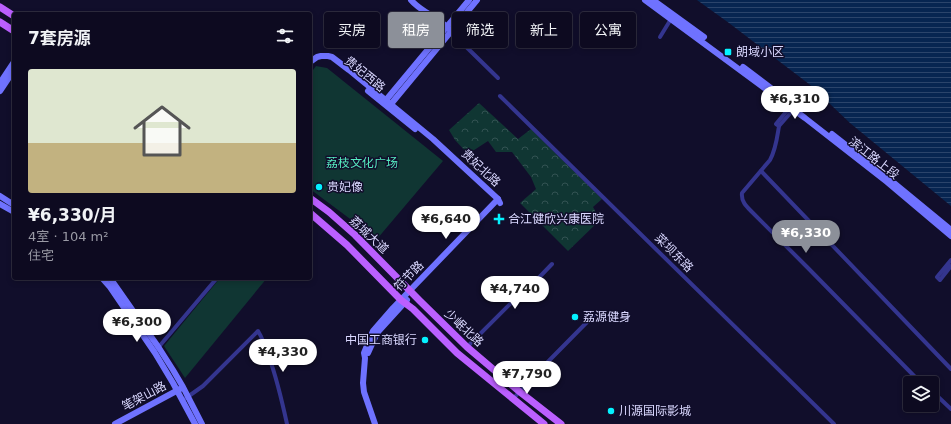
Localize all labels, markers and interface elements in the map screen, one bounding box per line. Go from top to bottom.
chip: 买房 [324,12,380,48]
chip: 租房 [388,12,444,48]
chip: 筛选 [452,12,508,48]
chip: 新上 [516,12,572,48]
chip: 公寓 [580,12,636,48]
icon: filters [274,25,296,47]
text: 7套房源 [28,28,91,48]
place label: 朗域小区 [736,45,784,59]
marker: 朗域小区 [723,47,733,57]
street label: 贵妃西路 [342,53,388,95]
pin: ¥6,310 [762,86,828,120]
text: ¥6,310 [770,91,820,106]
icon: home [126,95,198,167]
street label: 滨江路上段 [846,134,902,182]
street label: 贵妃北路 [459,147,503,189]
park label: 荔枝文化广场 [326,156,398,170]
place label: 贵妃像 [327,180,363,194]
marker: 贵妃像 [314,182,324,192]
text: ¥6,330/月 [28,205,117,225]
pin: ¥6,640 [413,206,479,240]
text: ¥6,640 [421,211,471,226]
place label: 合江健欣兴康医院 [508,212,604,226]
marker: 合江健欣兴康医院 [493,213,505,225]
street label: 荔城大道 [347,214,391,256]
pin: ¥6,330 [773,220,839,254]
text: ¥6,330 [781,225,831,240]
text: 4室 · 104 m² [28,229,109,244]
street label: 菜坝东路 [652,231,696,275]
text: 住宅 [28,248,54,263]
street label: 符节路 [391,258,427,294]
pin: ¥4,740 [482,276,548,310]
text: ¥4,740 [490,281,540,296]
street label: 少岷北路 [442,307,486,349]
pin: ¥6,300 [104,309,170,343]
place label: 荔源健身 [583,310,631,324]
marker: 荔源健身 [570,312,580,322]
text: ¥6,300 [112,314,162,329]
place label: 中国工商银行 [345,333,417,347]
marker: 中国工商银行 [420,335,430,345]
pin: ¥4,330 [250,339,316,373]
text: ¥4,330 [258,344,308,359]
pin: ¥7,790 [494,361,560,395]
text: ¥7,790 [502,366,552,381]
map controls [903,376,939,412]
button: layers [903,376,939,412]
street label: 笔架山路 [120,379,168,413]
place label: 川源国际影城 [619,404,691,418]
marker: 川源国际影城 [606,406,616,416]

